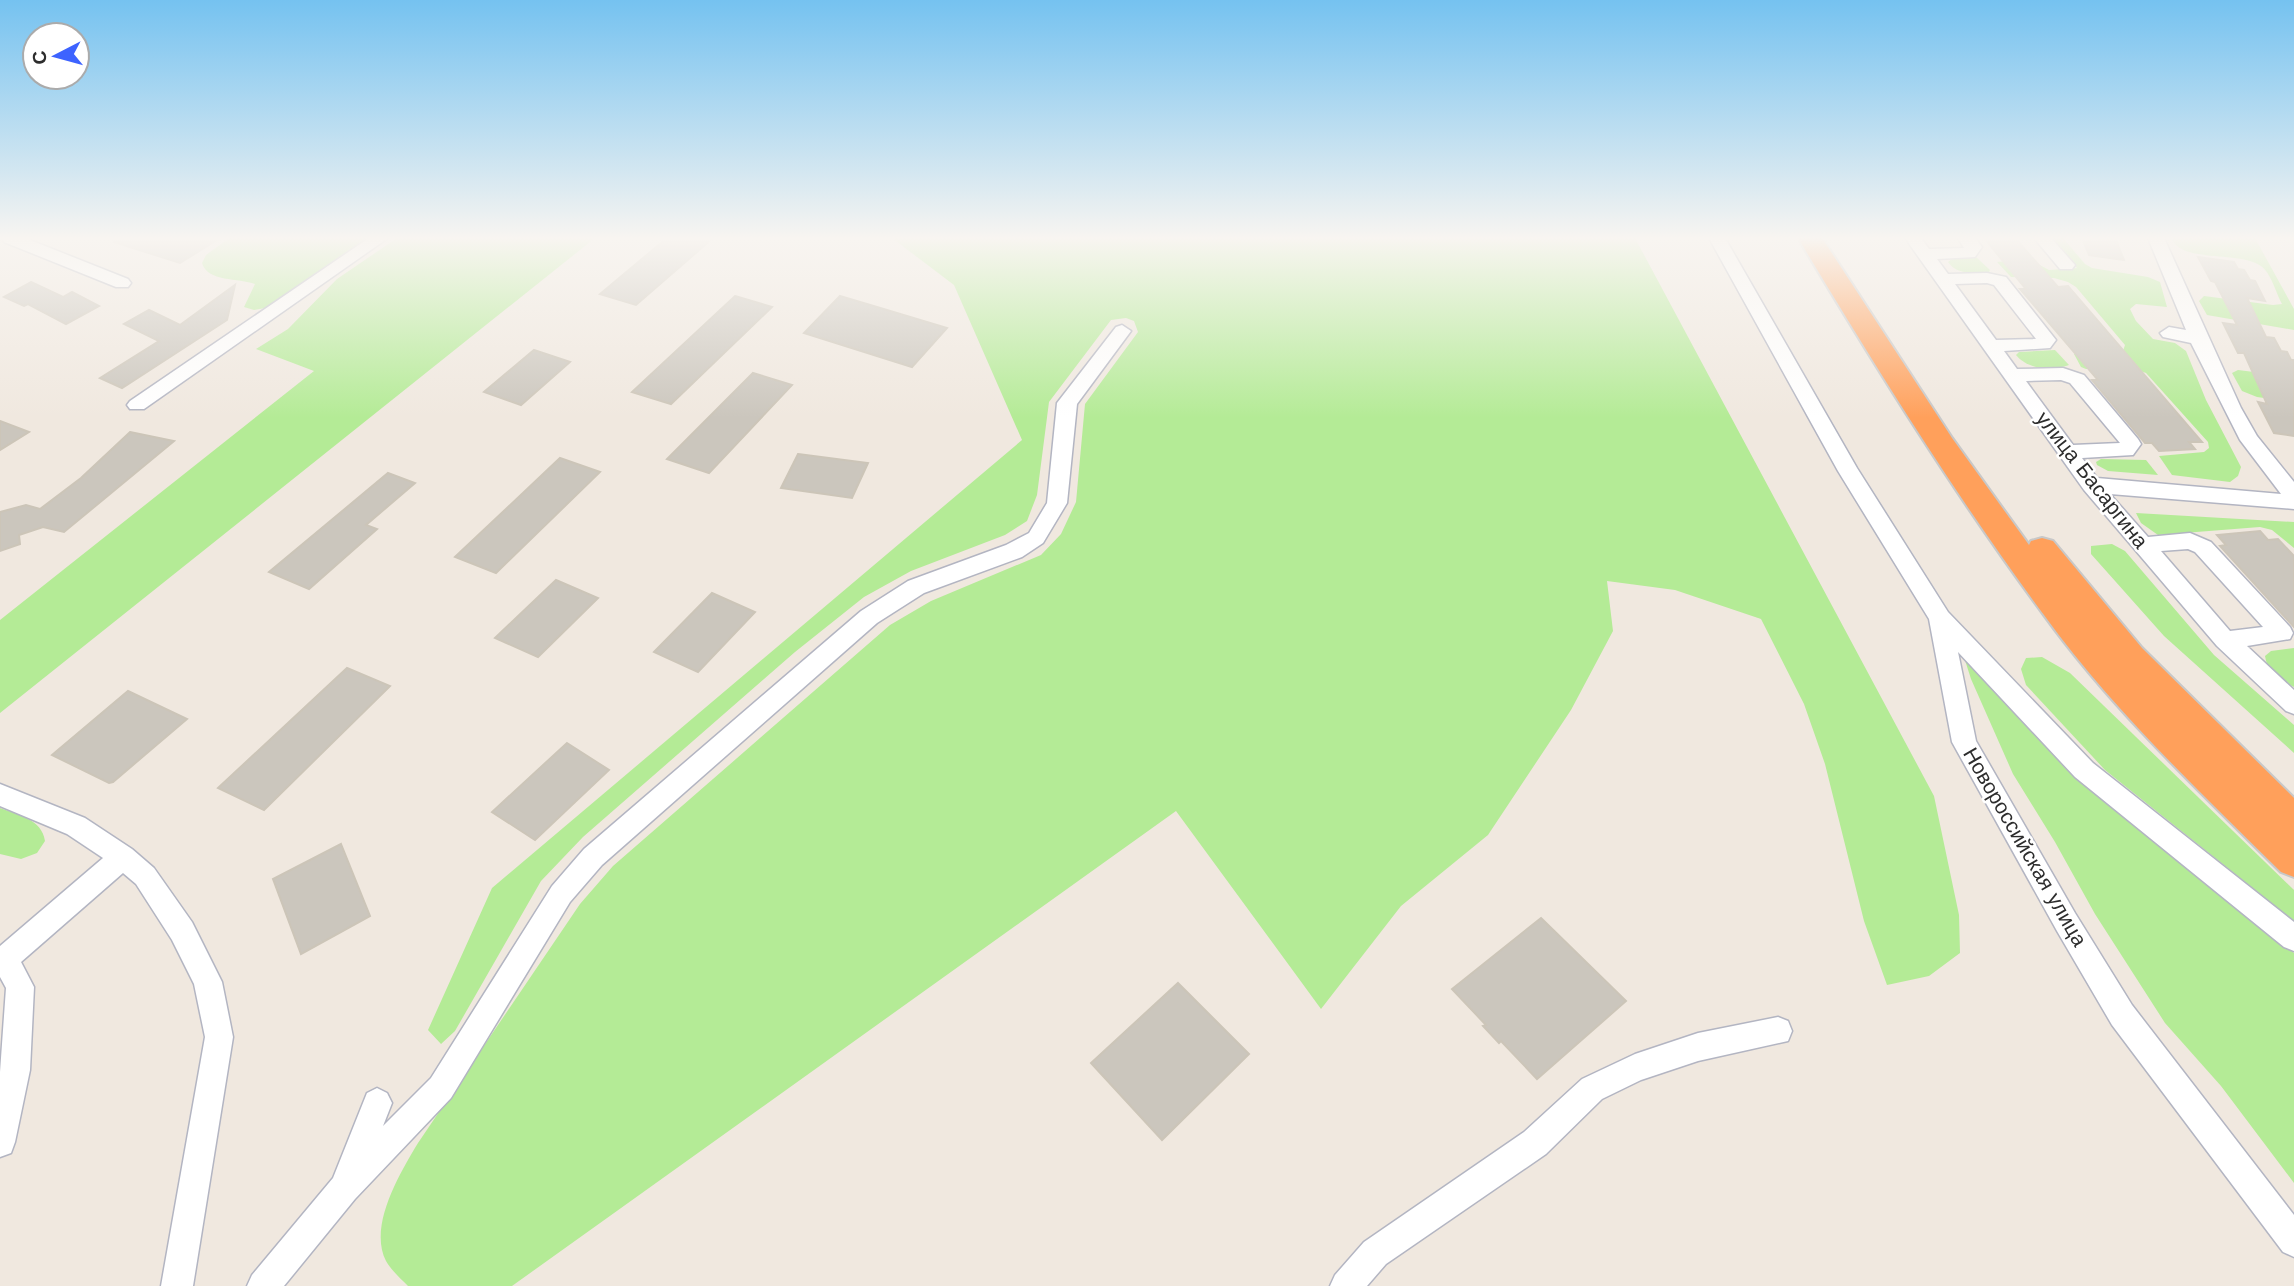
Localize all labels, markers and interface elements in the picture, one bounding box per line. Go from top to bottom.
north arrow [21,21,91,91]
text: С [27,49,52,66]
street label: улица Басаргина [2031,406,2154,553]
street label: Новороссийская улица [1958,743,2093,951]

